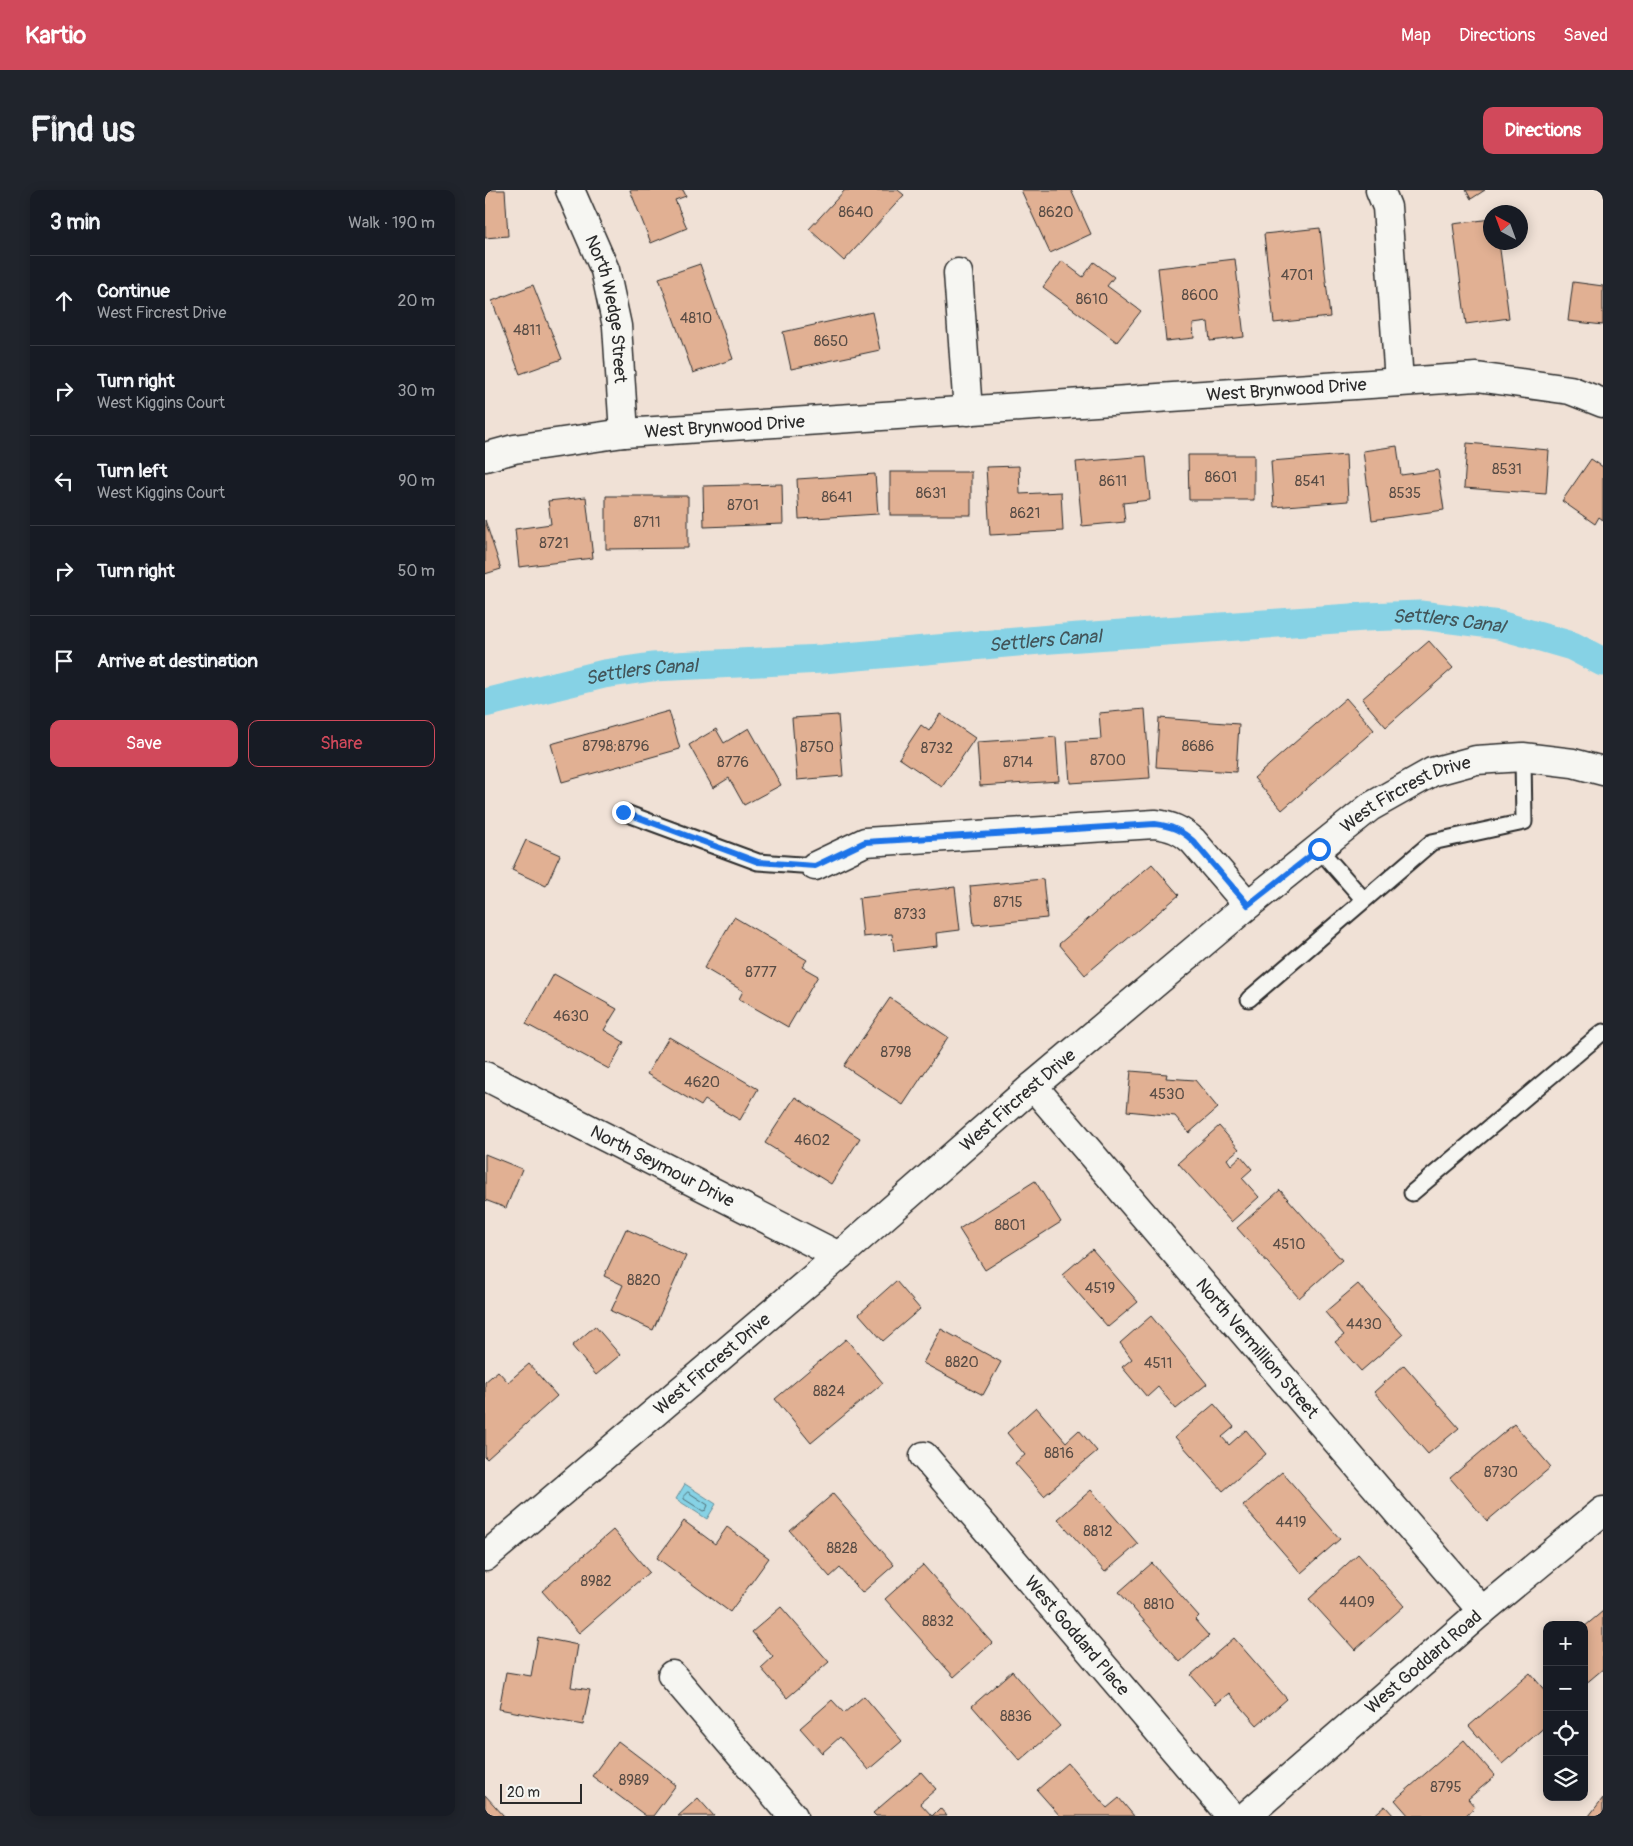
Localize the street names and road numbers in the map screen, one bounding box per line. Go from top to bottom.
street label: North Wedge Street [579,232,632,385]
street label: West Brynwood Drive [1205,373,1367,407]
street label: West Brynwood Drive [644,410,806,444]
street label: West Fircrest Drive [1336,751,1473,838]
street label: West Fircrest Drive [955,1044,1081,1157]
street label: North Seymour Drive [586,1120,738,1213]
street label: North Vermillion Street [1190,1274,1324,1424]
street label: West Fircrest Drive [649,1308,775,1420]
street label: West Goddard Place [1019,1571,1134,1701]
street label: West Goddard Road [1361,1605,1487,1719]

